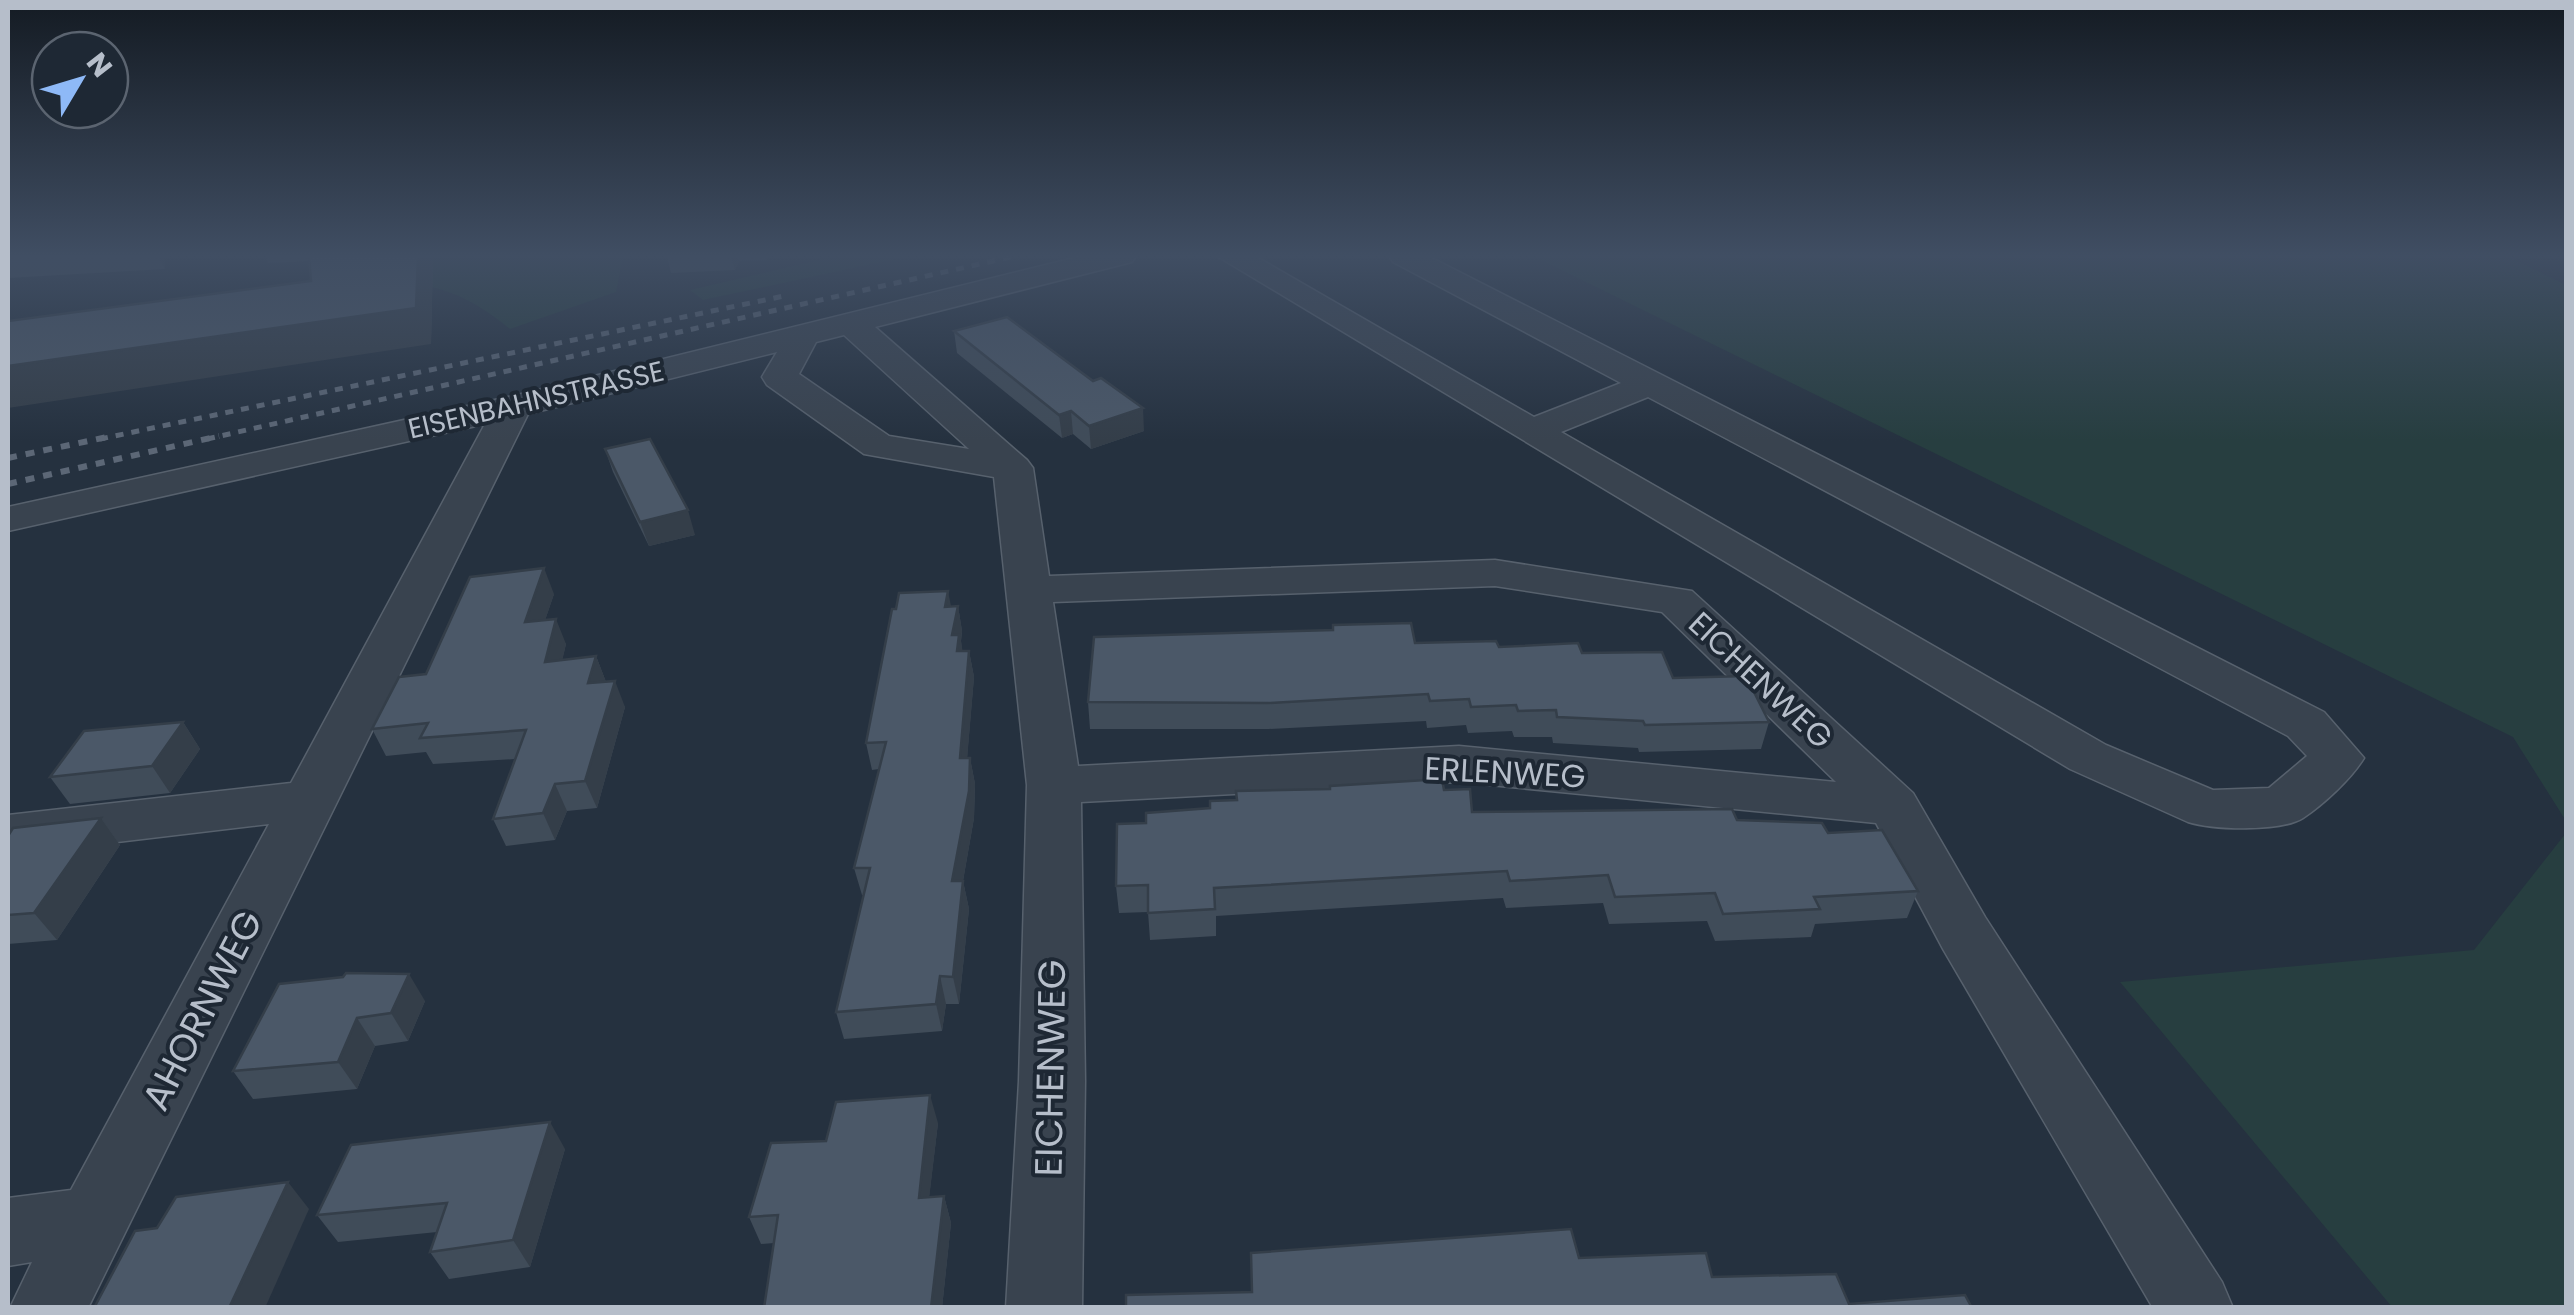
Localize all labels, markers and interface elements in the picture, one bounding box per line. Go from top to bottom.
north arrow [30,30,130,130]
text: N [77,45,121,85]
street label: EISENBAHNSTRASSE [404,352,668,448]
street label: EICHENWEG [1679,601,1843,759]
street label: ERLENWEG [1423,745,1587,799]
street label: AHORNWEG [129,901,275,1119]
street label: EICHENWEG [1022,959,1078,1177]

